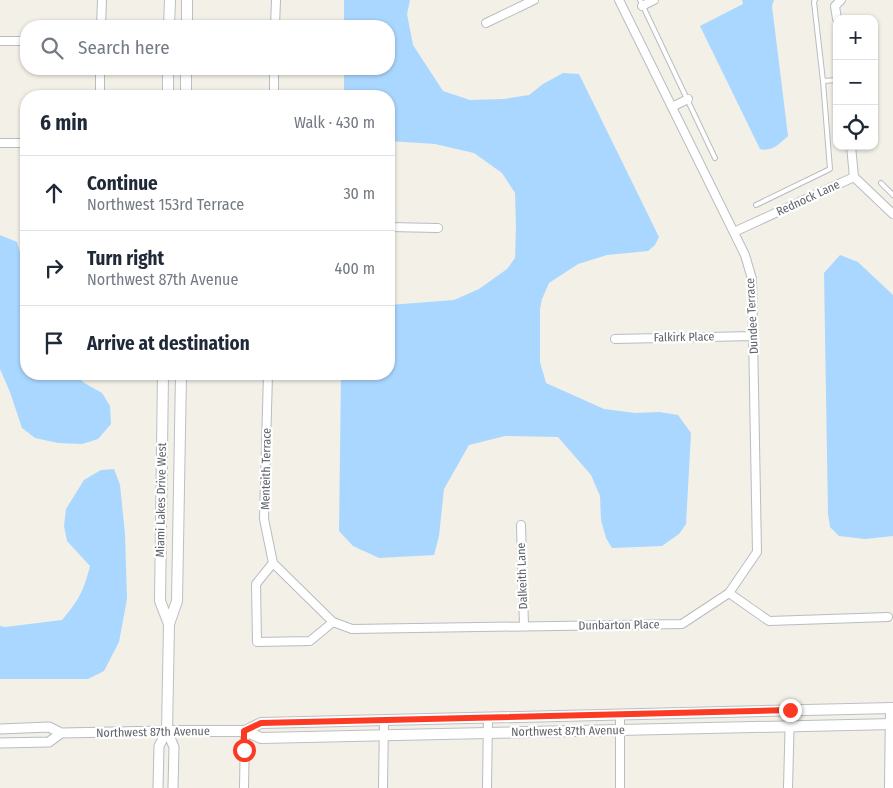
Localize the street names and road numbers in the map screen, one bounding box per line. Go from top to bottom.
street label: Rednock Lane [774,177,842,219]
street label: Dundee Terrace [743,278,761,354]
street label: Falkirk Place [654,329,715,345]
street label: Menteith Terrace [258,428,274,510]
street label: Miami Lakes Drive West [153,442,169,558]
street label: Dalkeith Lane [514,542,530,610]
street label: Dunbarton Place [578,617,660,633]
street label: Northwest 87th Avenue [511,723,625,739]
street label: Northwest 87th Avenue [96,724,210,740]

